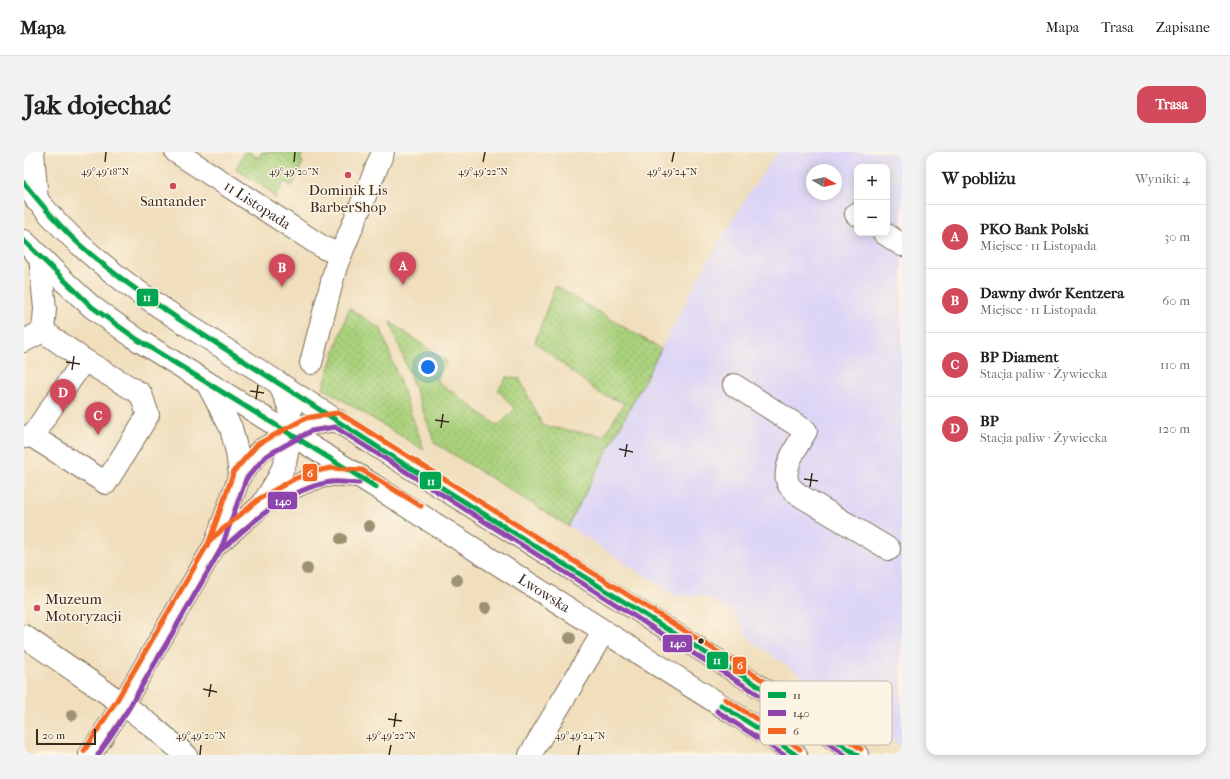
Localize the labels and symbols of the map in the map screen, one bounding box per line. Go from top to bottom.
north arrow [806,164,842,200]
text: 49°49'18"N [81,166,129,178]
text: 49°49'20"N [269,166,320,178]
text: 49°49'22"N [458,166,508,178]
text: 49°49'24"N [647,166,698,178]
marker: Dominik Lis BarberShop [343,170,353,180]
street label: 11 Listopada [221,177,295,234]
marker: Santander [168,181,178,191]
place label: Dominik Lis BarberShop [309,181,388,216]
place label: Santander [140,192,207,210]
pin: A [390,252,416,285]
pin: B [269,254,295,287]
line badge: 11 [136,288,159,307]
text: 11 [143,291,151,304]
your location [418,357,438,377]
pin: D [50,379,76,412]
pin: C [85,402,111,435]
line badge: 6 [302,463,318,482]
text: 6 [307,467,314,480]
line badge: 11 [419,471,442,490]
text: 11 [427,475,435,488]
line badge: 140 [267,491,298,510]
text: 140 [275,495,291,508]
street label: Lwowska [515,570,574,617]
place label: Muzeum Motoryzacji [45,590,122,625]
marker: Muzeum Motoryzacji [32,603,42,613]
line badge: 140 [662,634,693,653]
unlabelled marker [696,636,706,646]
text: 140 [670,637,686,650]
line badge: 11 [706,651,729,670]
text: 11 [713,654,721,667]
line badge: 6 [732,656,747,675]
text: 6 [737,659,744,672]
legend [760,681,892,745]
text: 11 [793,689,801,702]
text: 140 [793,707,810,720]
text: 6 [793,725,799,738]
scale bar [36,727,96,746]
text: 49°49'20"N [176,730,227,742]
text: 49°49'22"N [366,730,416,742]
text: 49°49'24"N [555,730,606,742]

